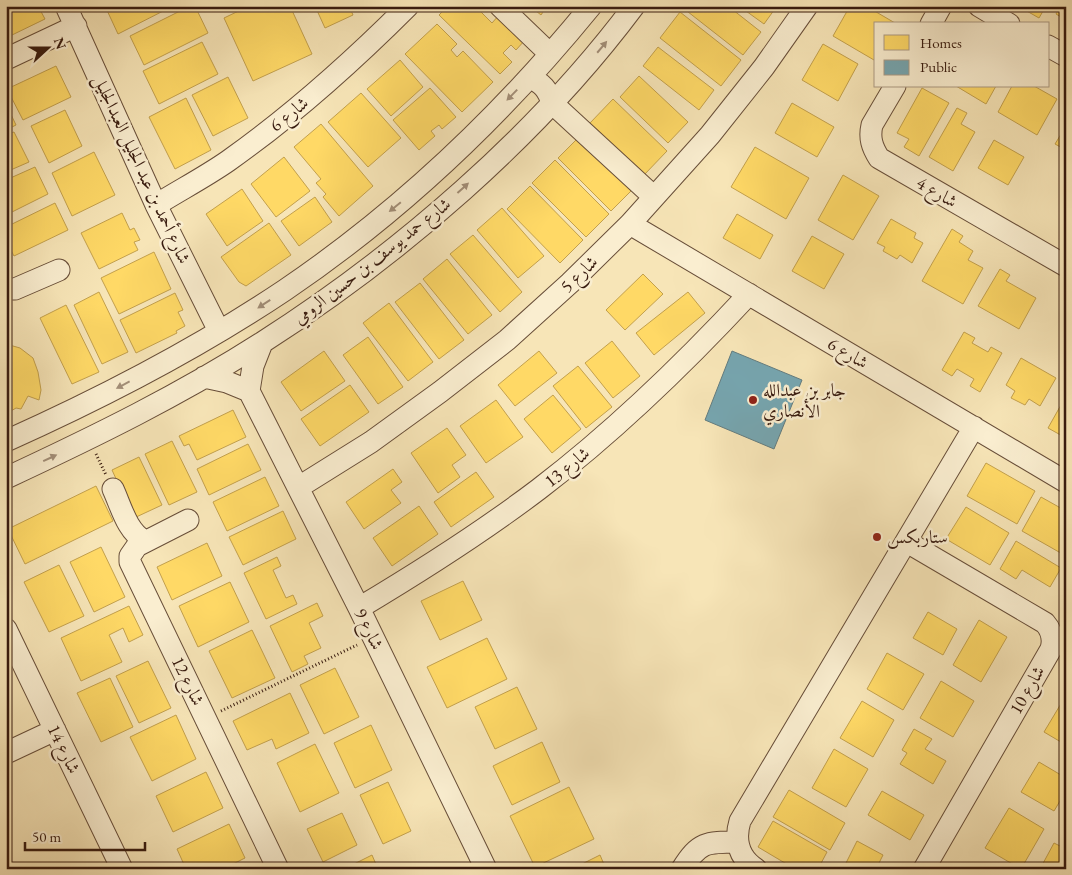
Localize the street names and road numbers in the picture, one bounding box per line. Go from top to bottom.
street label: شارع أحمد بن عبد الجليل العبدالجليل [85,70,197,269]
street label: شارع 6 [265,91,315,139]
street label: شارع 4 [911,171,962,216]
street label: شارع حمد يوسف بن حسين الرومي [288,192,458,332]
street label: شارع 5 [555,250,605,300]
street label: شارع 6 [822,332,873,377]
street label: شارع 13 [539,441,597,495]
street label: شارع 9 [346,604,389,655]
street label: شارع 12 [163,652,210,711]
street label: شارع 10 [1004,661,1053,720]
street label: شارع 14 [39,720,86,779]

